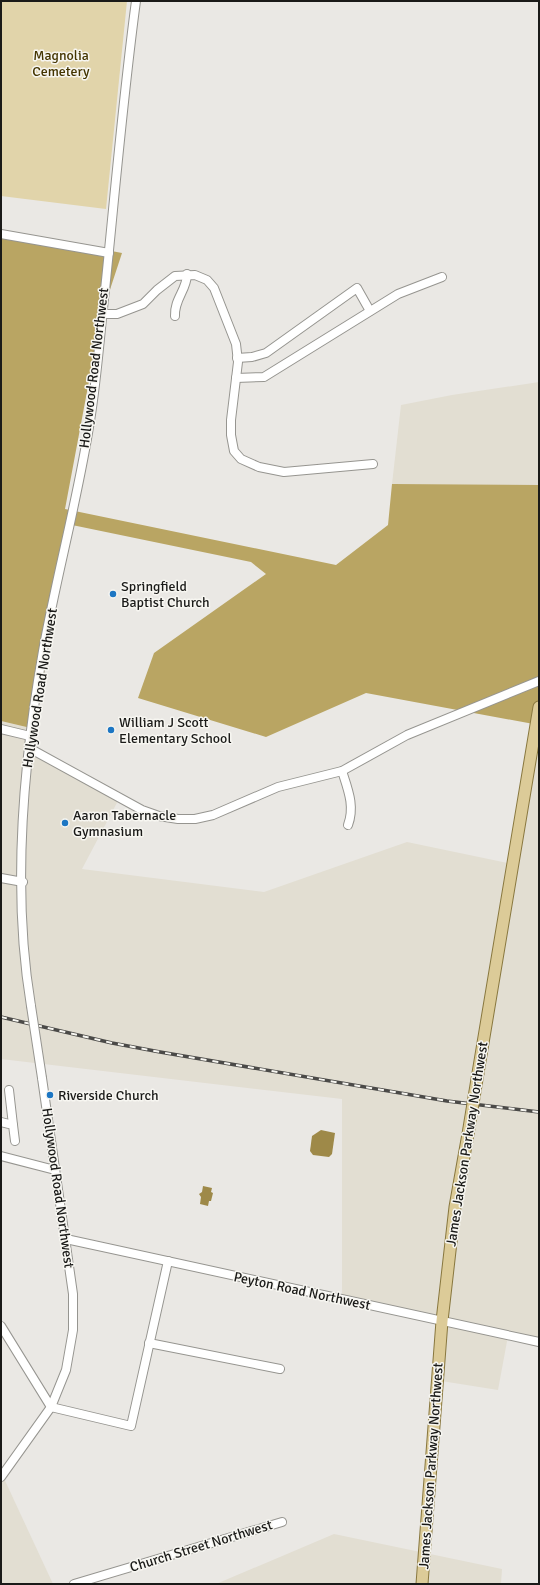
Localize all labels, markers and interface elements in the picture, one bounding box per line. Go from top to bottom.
park label: Magnolia Cemetery [32,47,90,80]
street label: Hollywood Road Northwest [76,287,112,449]
place label: Springfield Baptist Church [121,578,210,611]
marker: Springfield Baptist Church [108,589,118,599]
street label: Hollywood Road Northwest [19,607,61,769]
place label: William J Scott Elementary School [119,714,232,747]
marker: William J Scott Elementary School [106,725,116,735]
place label: Aaron Tabernacle Gymnasium [73,807,176,840]
marker: Aaron Tabernacle Gymnasium [60,818,70,828]
street label: James Jackson Parkway Northwest [442,1040,492,1248]
place label: Riverside Church [58,1087,159,1104]
marker: Riverside Church [45,1090,55,1100]
street label: Hollywood Road Northwest [38,1107,78,1269]
street label: Peyton Road Northwest [232,1268,372,1314]
street label: James Jackson Parkway Northwest [415,1362,447,1570]
street label: Church Street Northwest [128,1516,274,1576]

